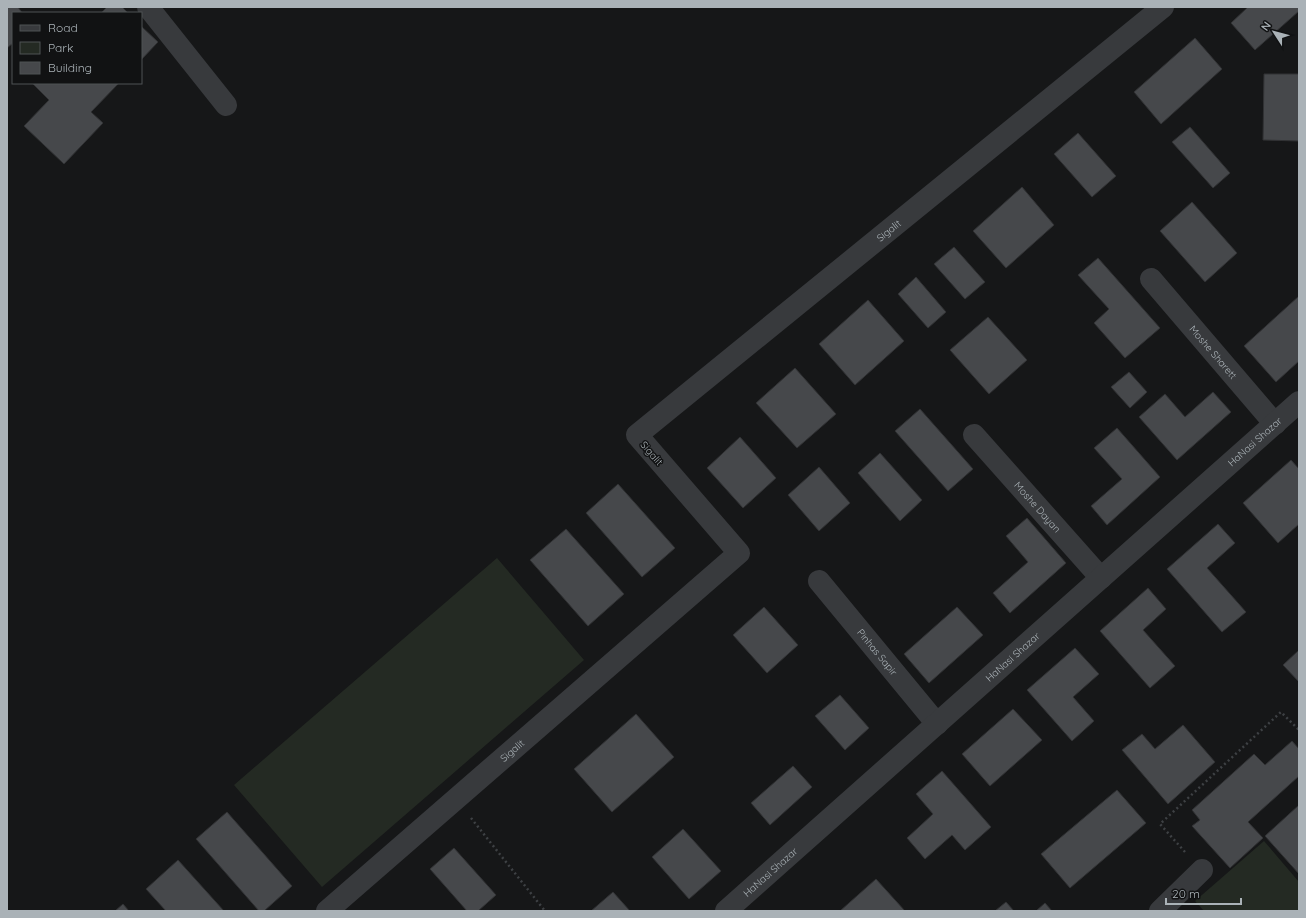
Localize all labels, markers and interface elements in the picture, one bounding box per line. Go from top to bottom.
legend [12,12,142,84]
north arrow [1254,12,1294,52]
text: N [1258,19,1274,34]
text: Road [48,20,78,35]
text: Park [48,40,73,55]
text: Building [48,60,92,75]
street label: Sigalit [874,217,904,245]
street label: Moshe Sharett [1186,323,1240,382]
street label: HaNasi Shazar [1225,414,1285,469]
street label: Sigalit [638,439,666,469]
street label: Moshe Dayan [1011,479,1063,535]
street label: Pinhas Sapir [854,626,900,678]
street label: HaNasi Shazar [983,629,1043,685]
street label: Sigalit [497,736,528,765]
street label: HaNasi Shazar [741,845,800,900]
scale bar [1166,880,1241,906]
text: 20 m [1172,886,1200,901]

